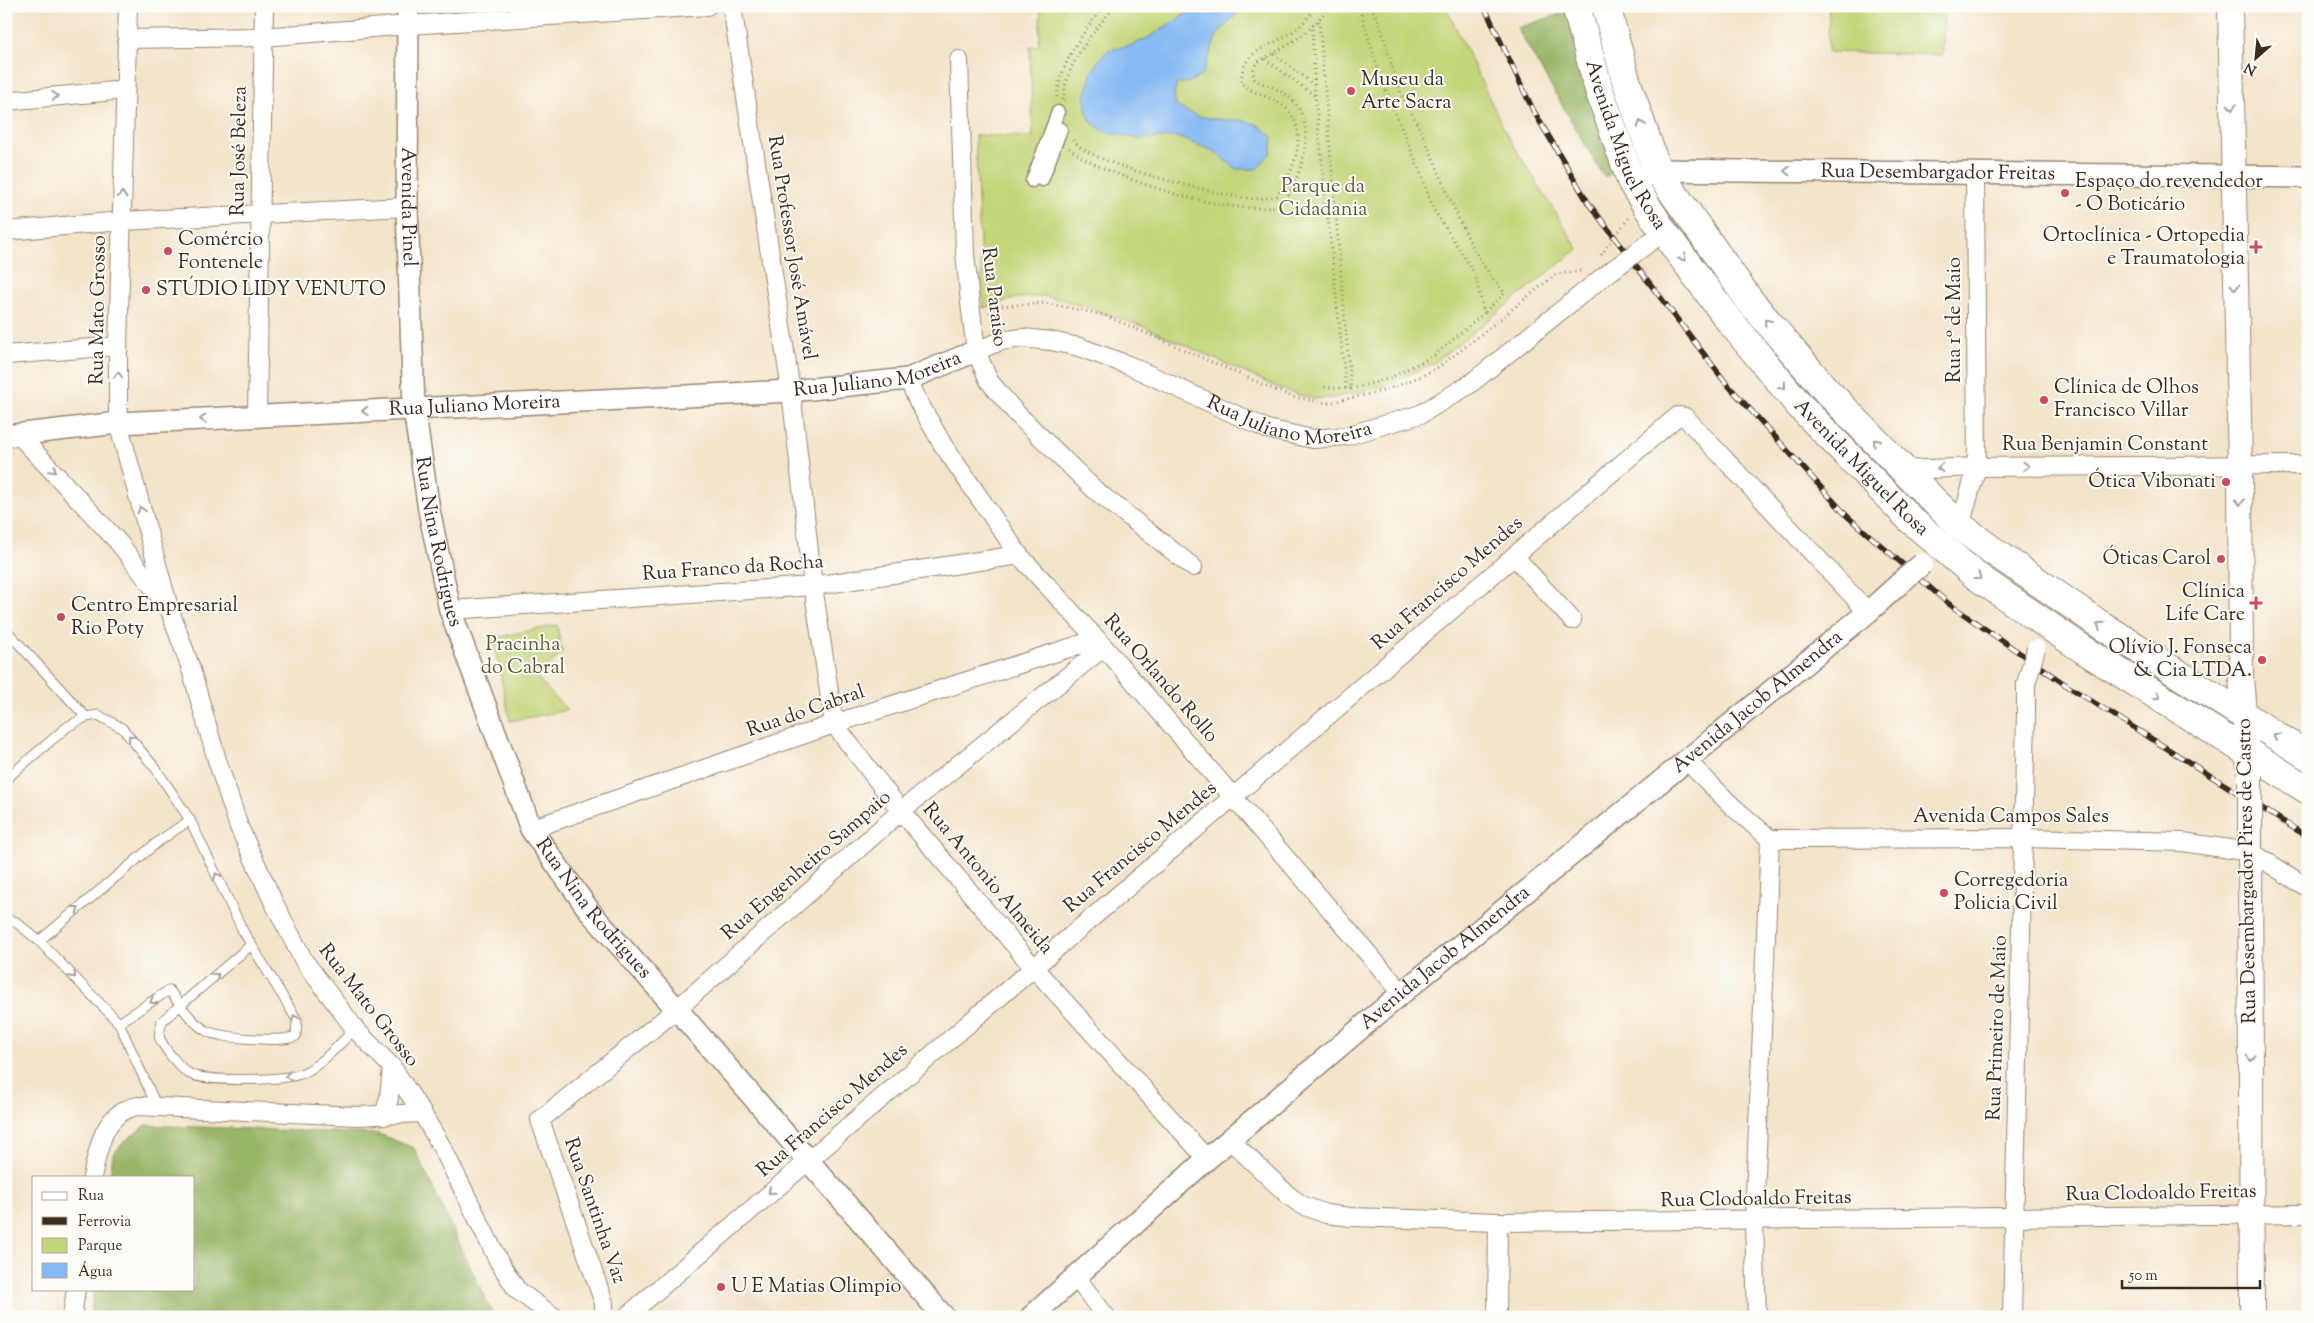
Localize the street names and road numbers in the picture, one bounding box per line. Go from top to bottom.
street label: Avenida Miguel Rosa [1577,57,1673,236]
street label: Rua José Beleza [224,86,256,216]
street label: Rua Professor José Amável [759,134,823,363]
street label: Avenida Pinel [392,147,424,268]
street label: Rua Desembargador Freitas [1820,157,2055,189]
street label: Rua Mato Grosso [83,235,115,385]
street label: Rua Paraiso [973,246,1013,348]
street label: Rua 1º de Maio [1941,257,1970,383]
street label: Rua Juliano Moreira [792,344,966,405]
street label: Rua Juliano Moreira [388,387,561,425]
street label: Rua Juliano Moreira [1202,389,1376,454]
street label: Avenida Miguel Rosa [1786,393,1935,543]
street label: Rua Benjamin Constant [2002,431,2208,460]
street label: Rua Nina Rodrigues [407,455,470,631]
street label: Rua Francisco Mendes [1366,510,1530,658]
street label: Rua Franco da Rocha [641,548,825,590]
street label: Rua Orlando Rollo [1096,608,1224,750]
street label: Avenida Jacob Almendra [1666,623,1849,781]
street label: Rua do Cabral [743,678,869,746]
street label: Rua Desembargador Pires de Castro [2231,718,2265,1024]
street label: Rua Francisco Mendes [1058,775,1224,921]
street label: Rua Engenheiro Sampaio [716,784,898,948]
street label: Rua Antonio Almeida [915,797,1059,961]
street label: Avenida Campos Sales [1913,803,2109,832]
street label: Rua Nina Rodrigues [528,832,658,986]
street label: Avenida Jacob Almendra [1354,879,1537,1037]
street label: Rua Primeiro de Maio [1980,935,2016,1121]
street label: Rua Mato Grosso [310,938,426,1074]
street label: Rua Francisco Mendes [751,1037,915,1185]
street label: Rua Santinha Vaz [555,1134,633,1288]
street label: Rua Clodoaldo Freitas [2065,1178,2257,1210]
street label: Rua Clodoaldo Freitas [1660,1184,1852,1216]

